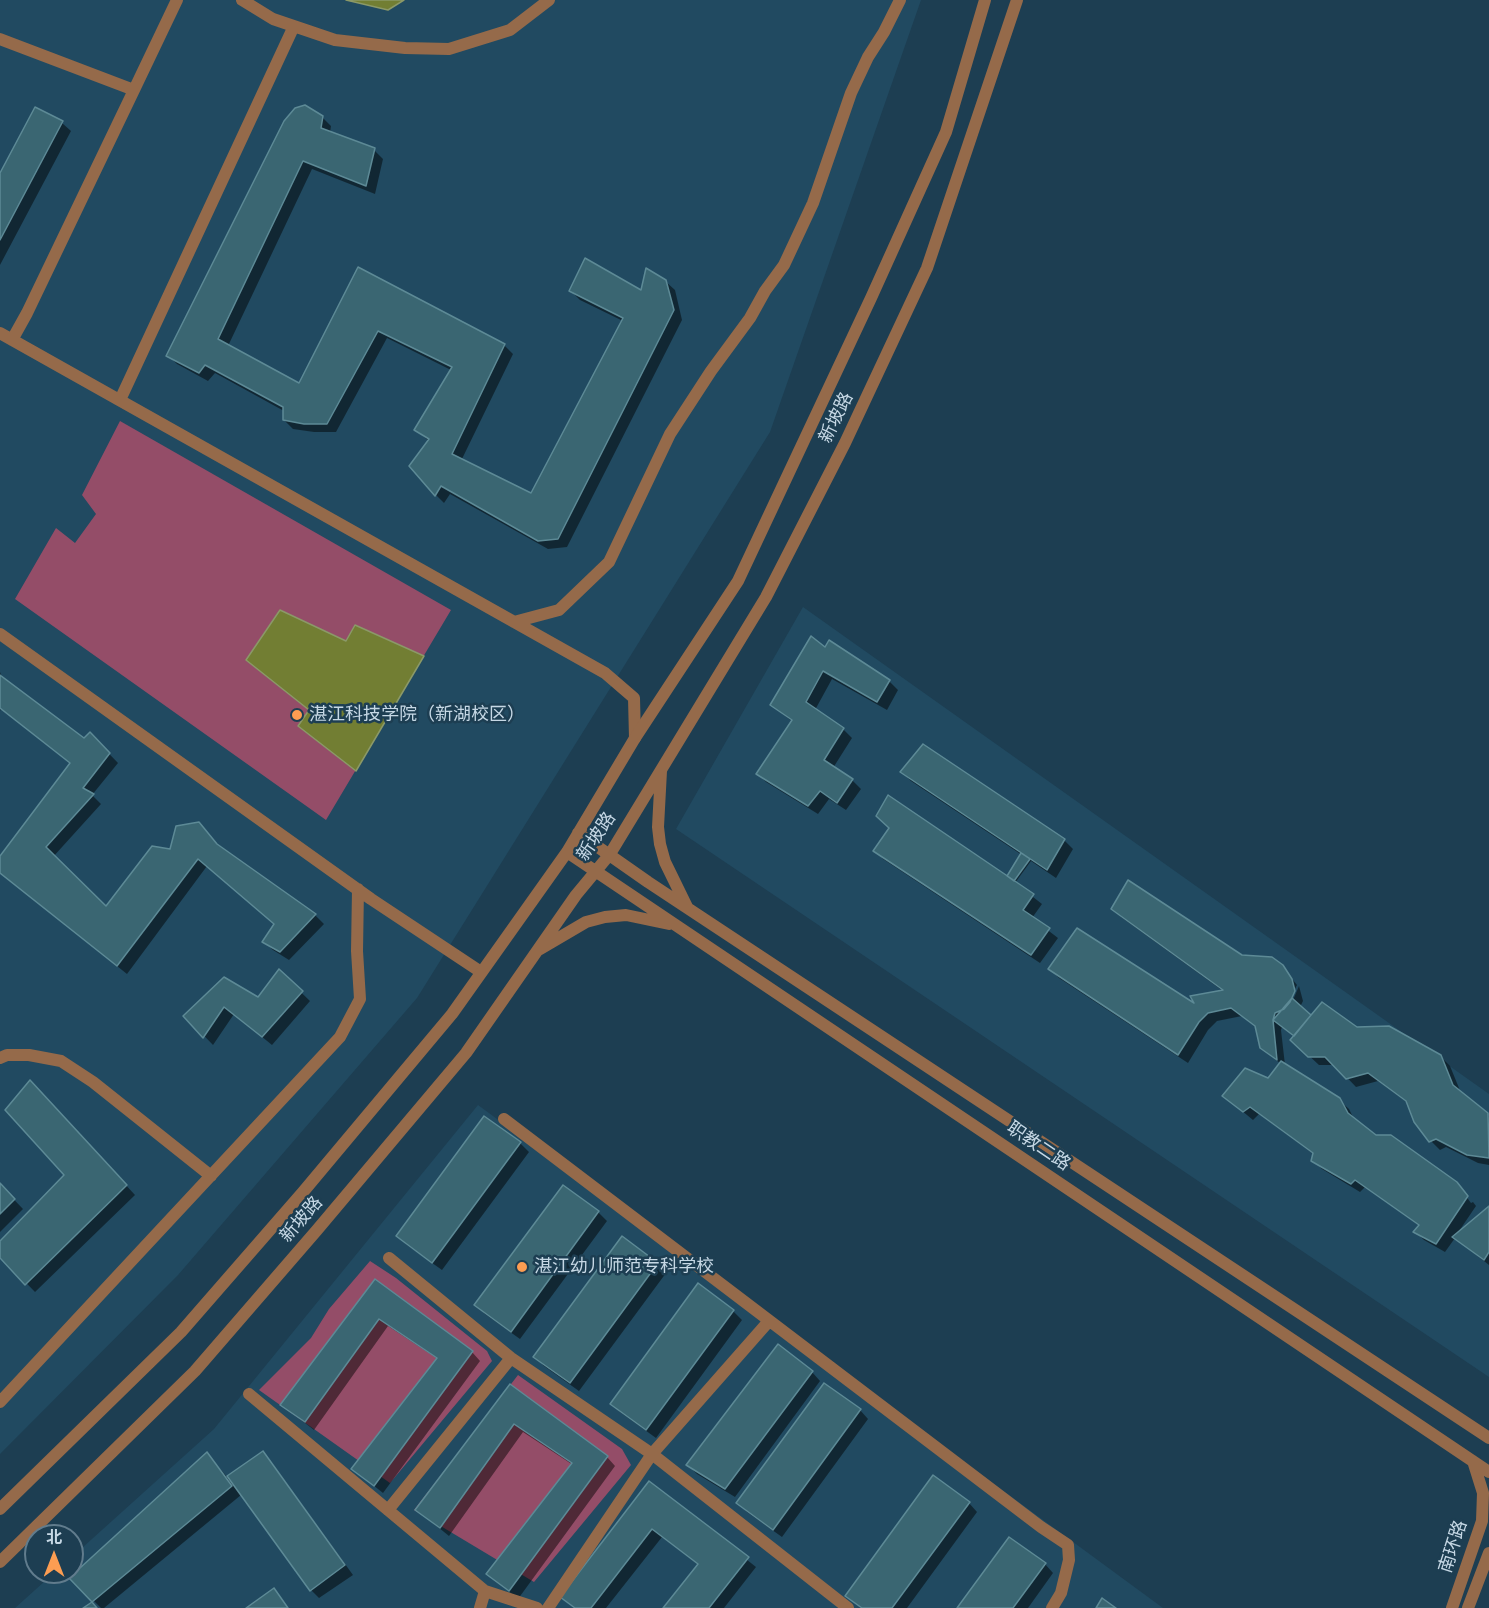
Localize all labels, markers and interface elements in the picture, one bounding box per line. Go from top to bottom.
street label: 新坡路 [815,389,859,447]
place label: 湛江科技学院（新湖校区） [309,704,525,726]
marker: 湛江科技学院（新湖校区） [290,708,304,722]
street label: 新坡路 [573,809,621,865]
street label: 职教二路 [1002,1118,1074,1176]
street label: 新坡路 [276,1193,328,1247]
place label: 湛江幼儿师范专科学校 [534,1256,714,1278]
marker: 湛江幼儿师范专科学校 [515,1260,529,1274]
street label: 南环路 [1435,1518,1473,1576]
north arrow [24,1524,84,1584]
text: 北 [46,1526,62,1549]

